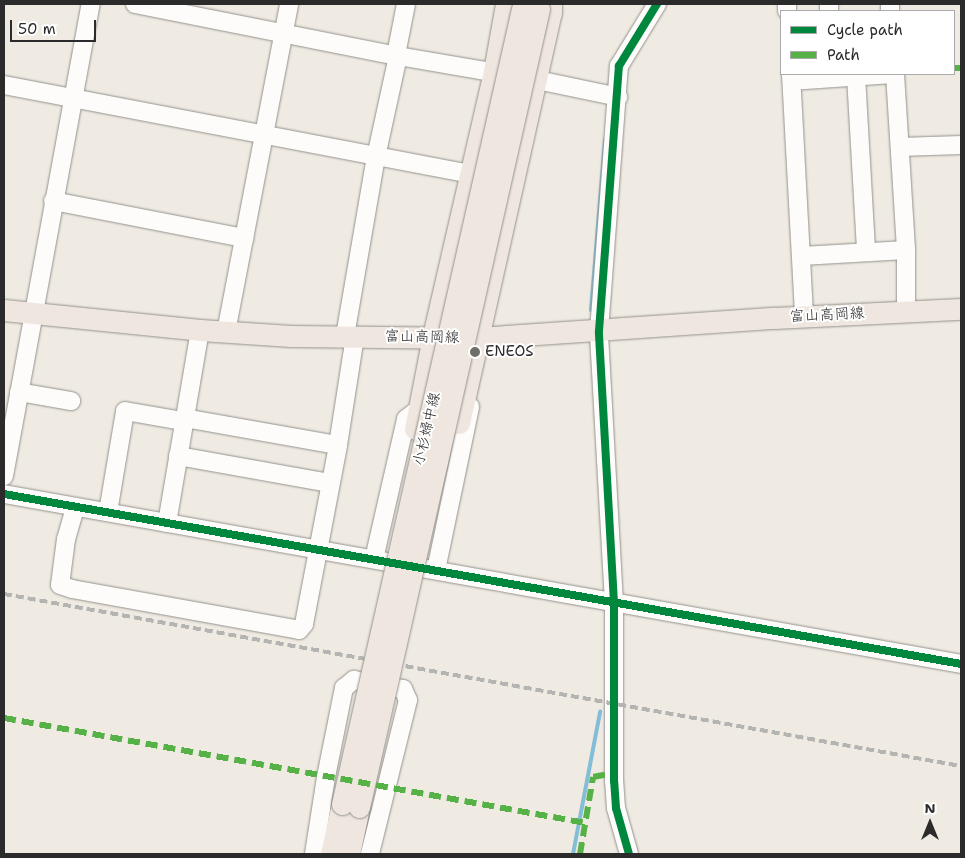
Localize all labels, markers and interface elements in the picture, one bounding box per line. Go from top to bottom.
scale bar [12,10,99,42]
legend [780,10,955,75]
text: 50 m [18,19,56,39]
text: Cycle path [827,20,903,40]
text: Path [827,45,860,65]
street label: 富山高岡線 [789,304,865,326]
street label: 富山高岡線 [384,327,460,347]
place label: ENEOS [485,343,533,361]
marker: ENEOS [469,346,481,358]
street label: 小杉婦中線 [410,390,444,468]
north arrow [905,798,955,848]
text: N [924,799,936,817]

